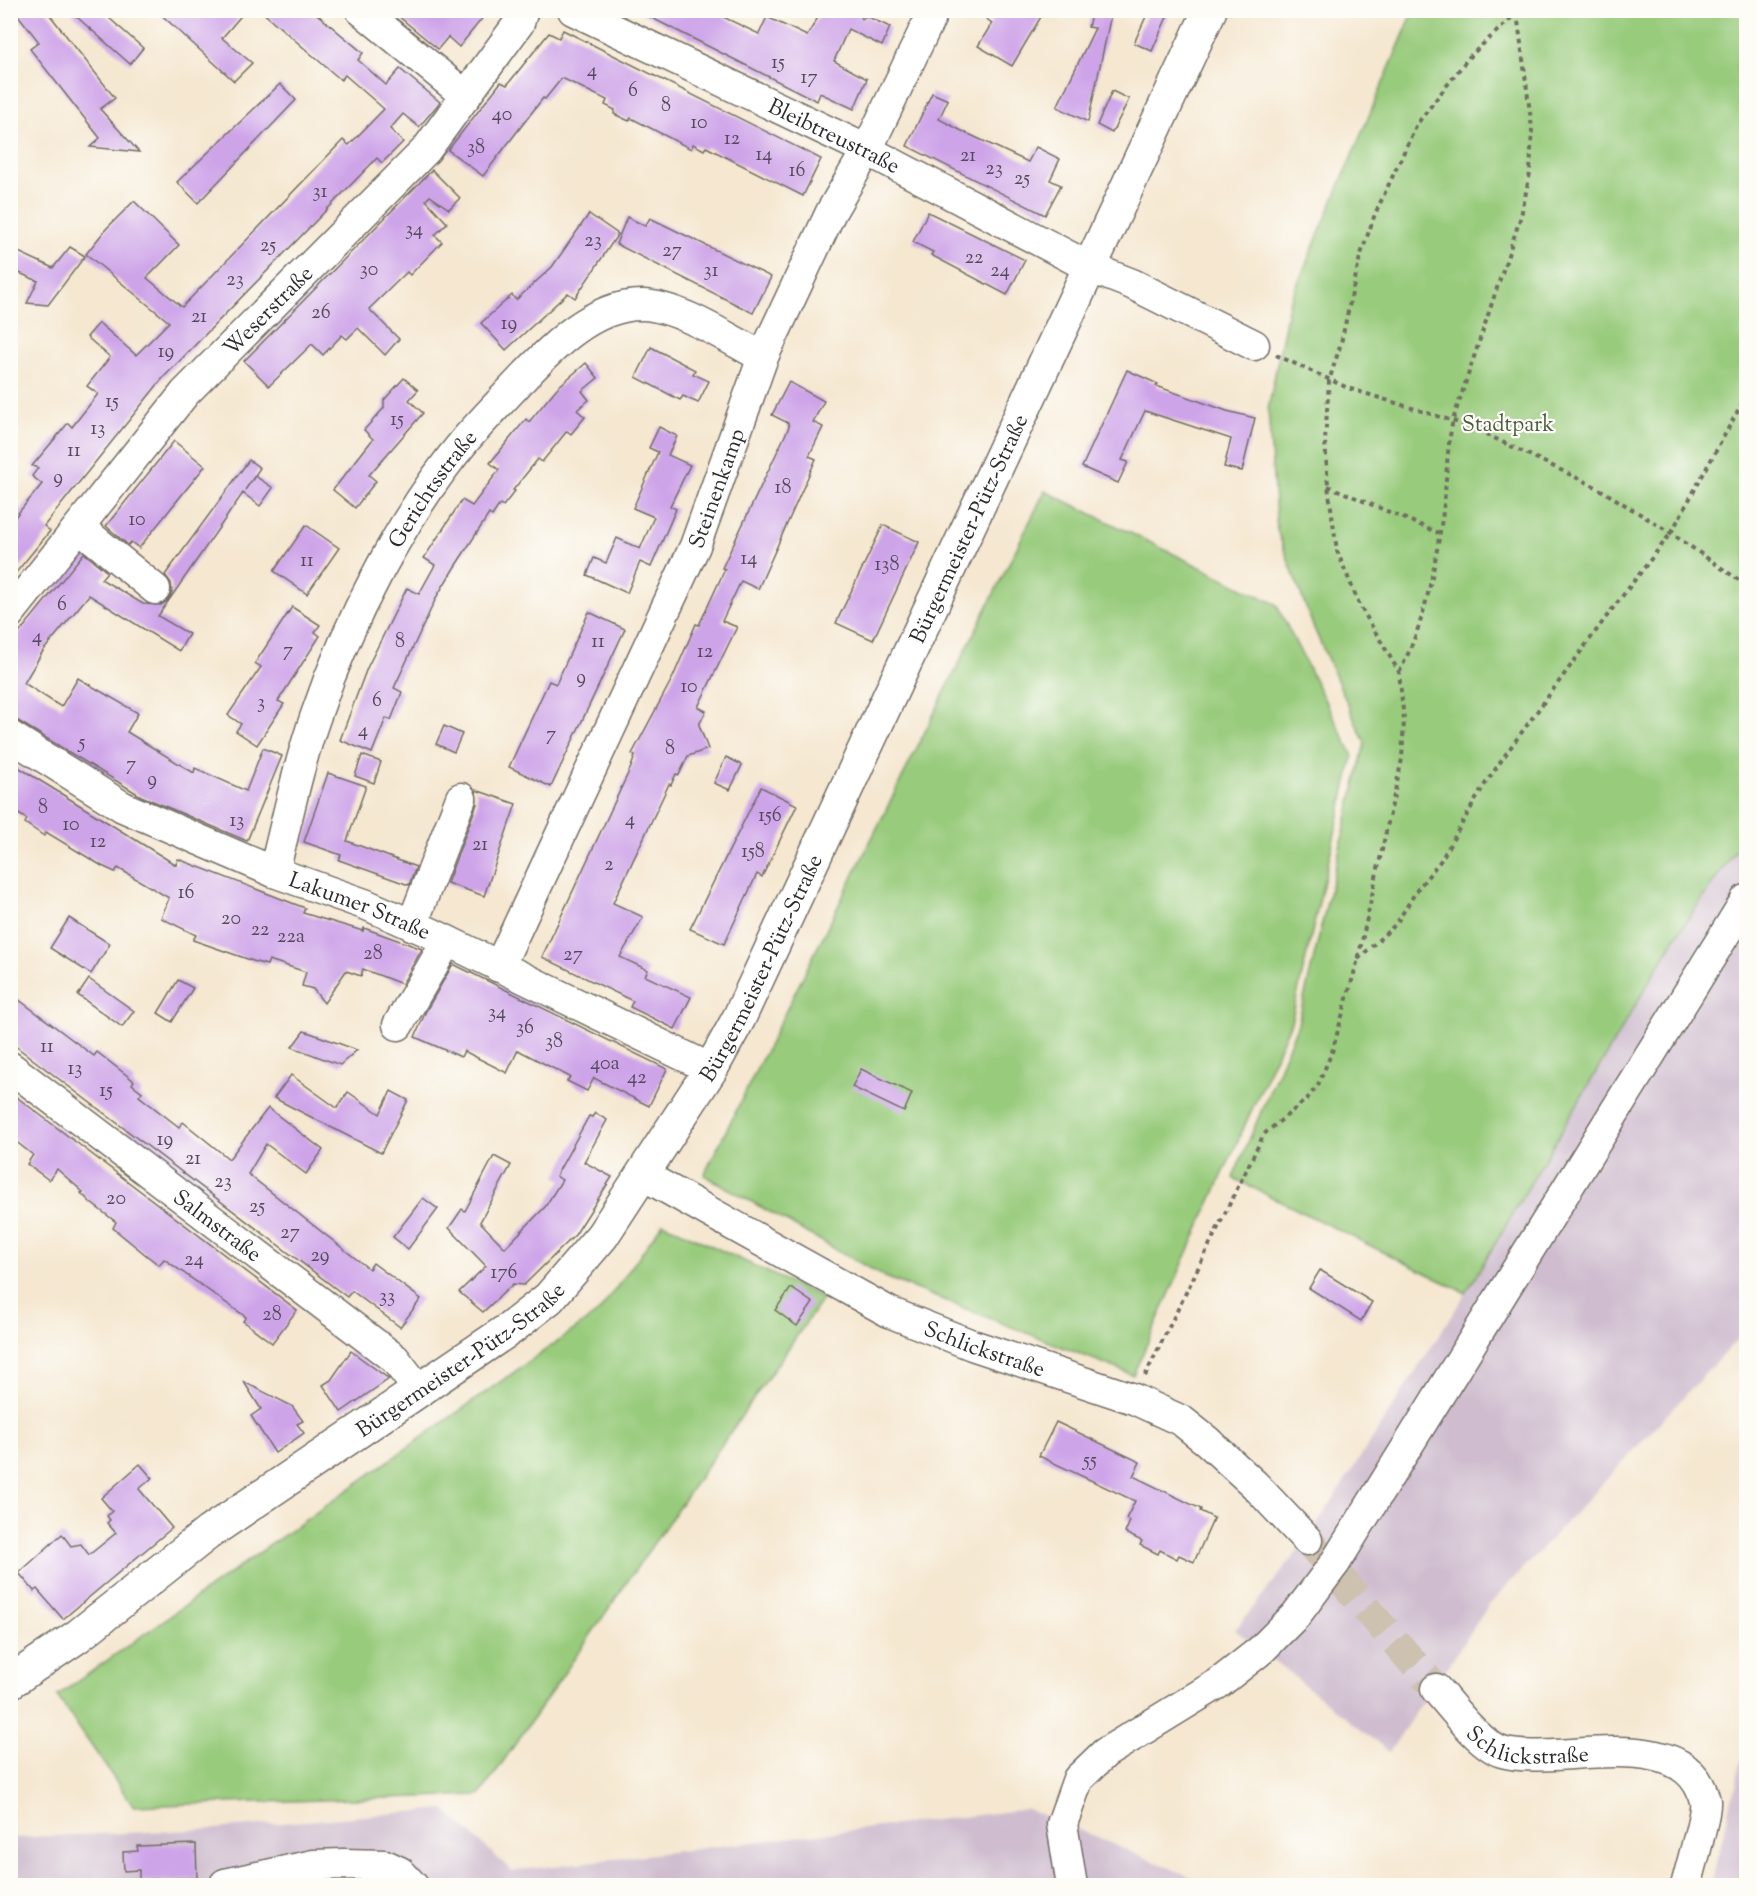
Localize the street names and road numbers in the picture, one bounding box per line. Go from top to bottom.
street label: Bleibtreustraße [762,92,905,184]
street label: Weserstraße [217,260,322,365]
street label: Bürgermeister-Pütz-Straße [903,410,1038,649]
street label: Gerichtsstraße [382,424,486,555]
street label: Steinenkamp [682,425,755,554]
street label: Bürgermeister-Pütz-Straße [694,850,832,1090]
street label: Lakumer Straße [284,866,435,950]
street label: Salmstraße [165,1183,267,1271]
street label: Bürgermeister-Pütz-Straße [351,1277,574,1447]
street label: Schlickstraße [918,1314,1049,1387]
street label: Schlickstraße [1457,1719,1590,1775]

